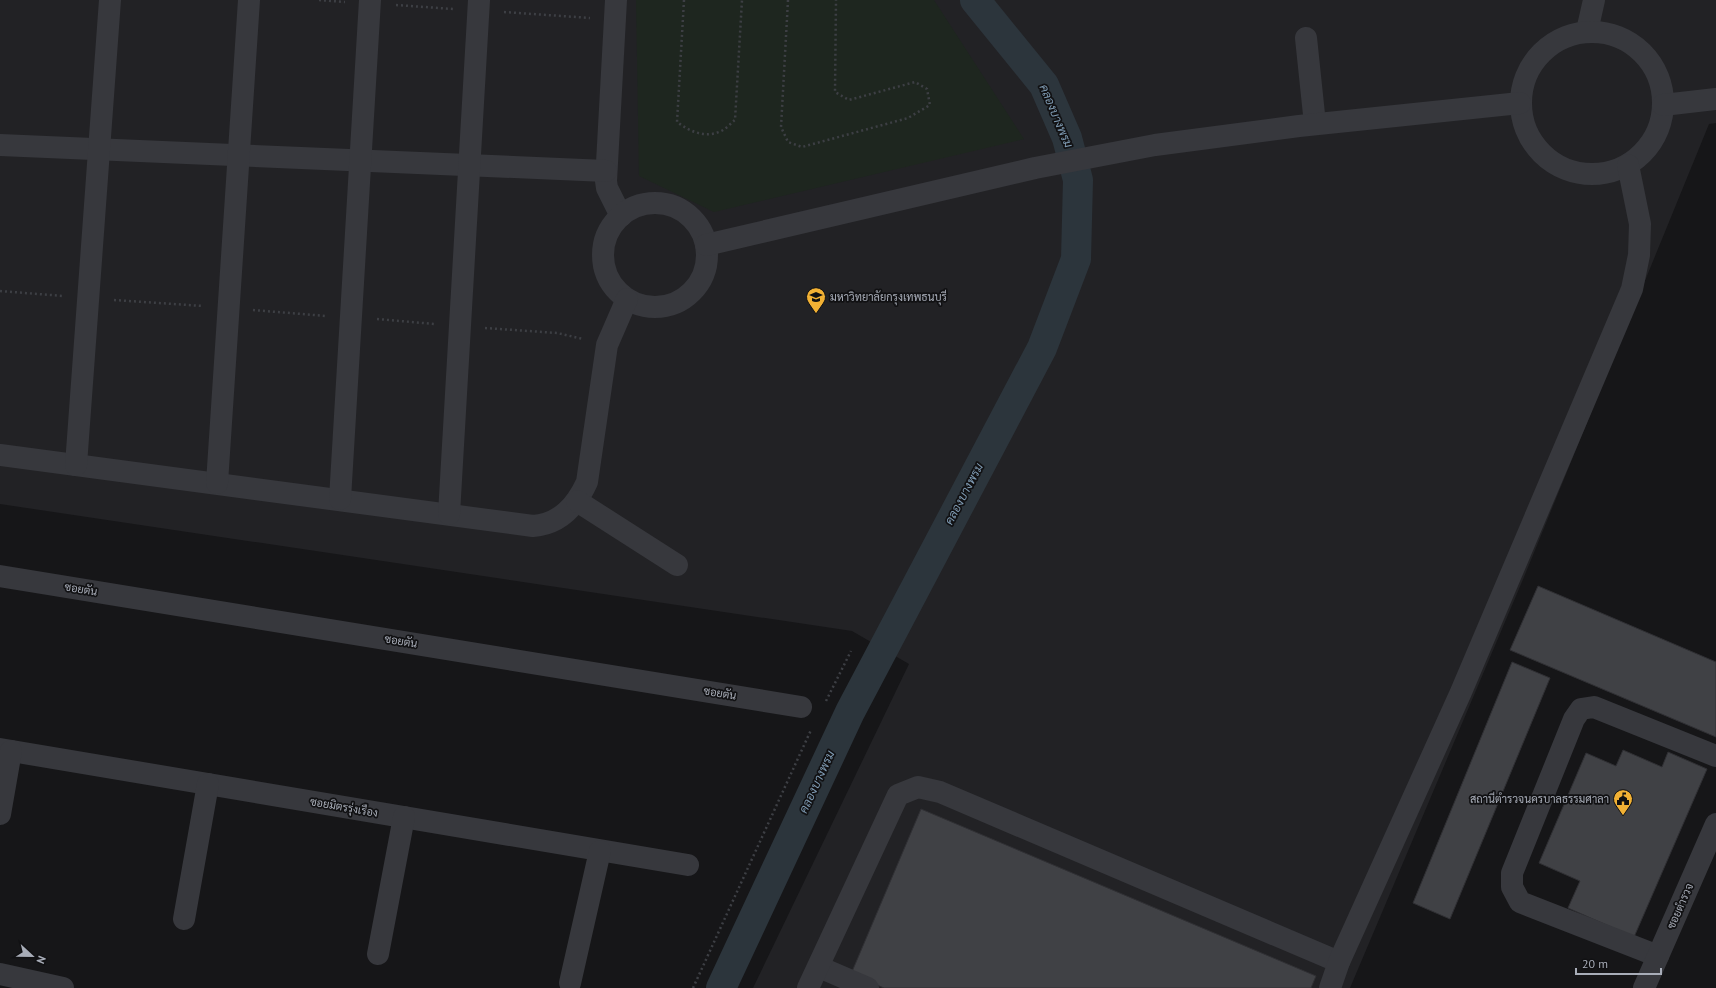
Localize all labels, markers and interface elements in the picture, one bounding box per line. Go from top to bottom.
water label: คลองบางพรม [1036,82,1077,150]
school or university icon: มหาวิทยาลัยกรุงเทพธนบุรี [805,286,827,314]
place label: มหาวิทยาลัยกรุงเทพธนบุรี [830,289,947,306]
water label: คลองบางพรม [941,460,986,527]
street label: ซอยตัน [64,579,98,599]
street label: ซอยตัน [384,631,418,651]
street label: ซอยตัน [703,683,737,703]
water label: คลองบางพรม [795,747,838,816]
public building icon: สถานีตำรวจนครบาลธรรมศาลา [1612,788,1634,816]
place label: สถานีตำรวจนครบาลธรรมศาลา [1470,791,1609,806]
street label: ซอยมิตรรุ่งเรือง [309,794,379,822]
street label: ซอยตำรวจ [1664,881,1696,931]
north arrow [12,936,52,976]
scale bar [1576,950,1661,976]
text: N [33,954,49,966]
text: 20 m [1582,956,1608,971]

